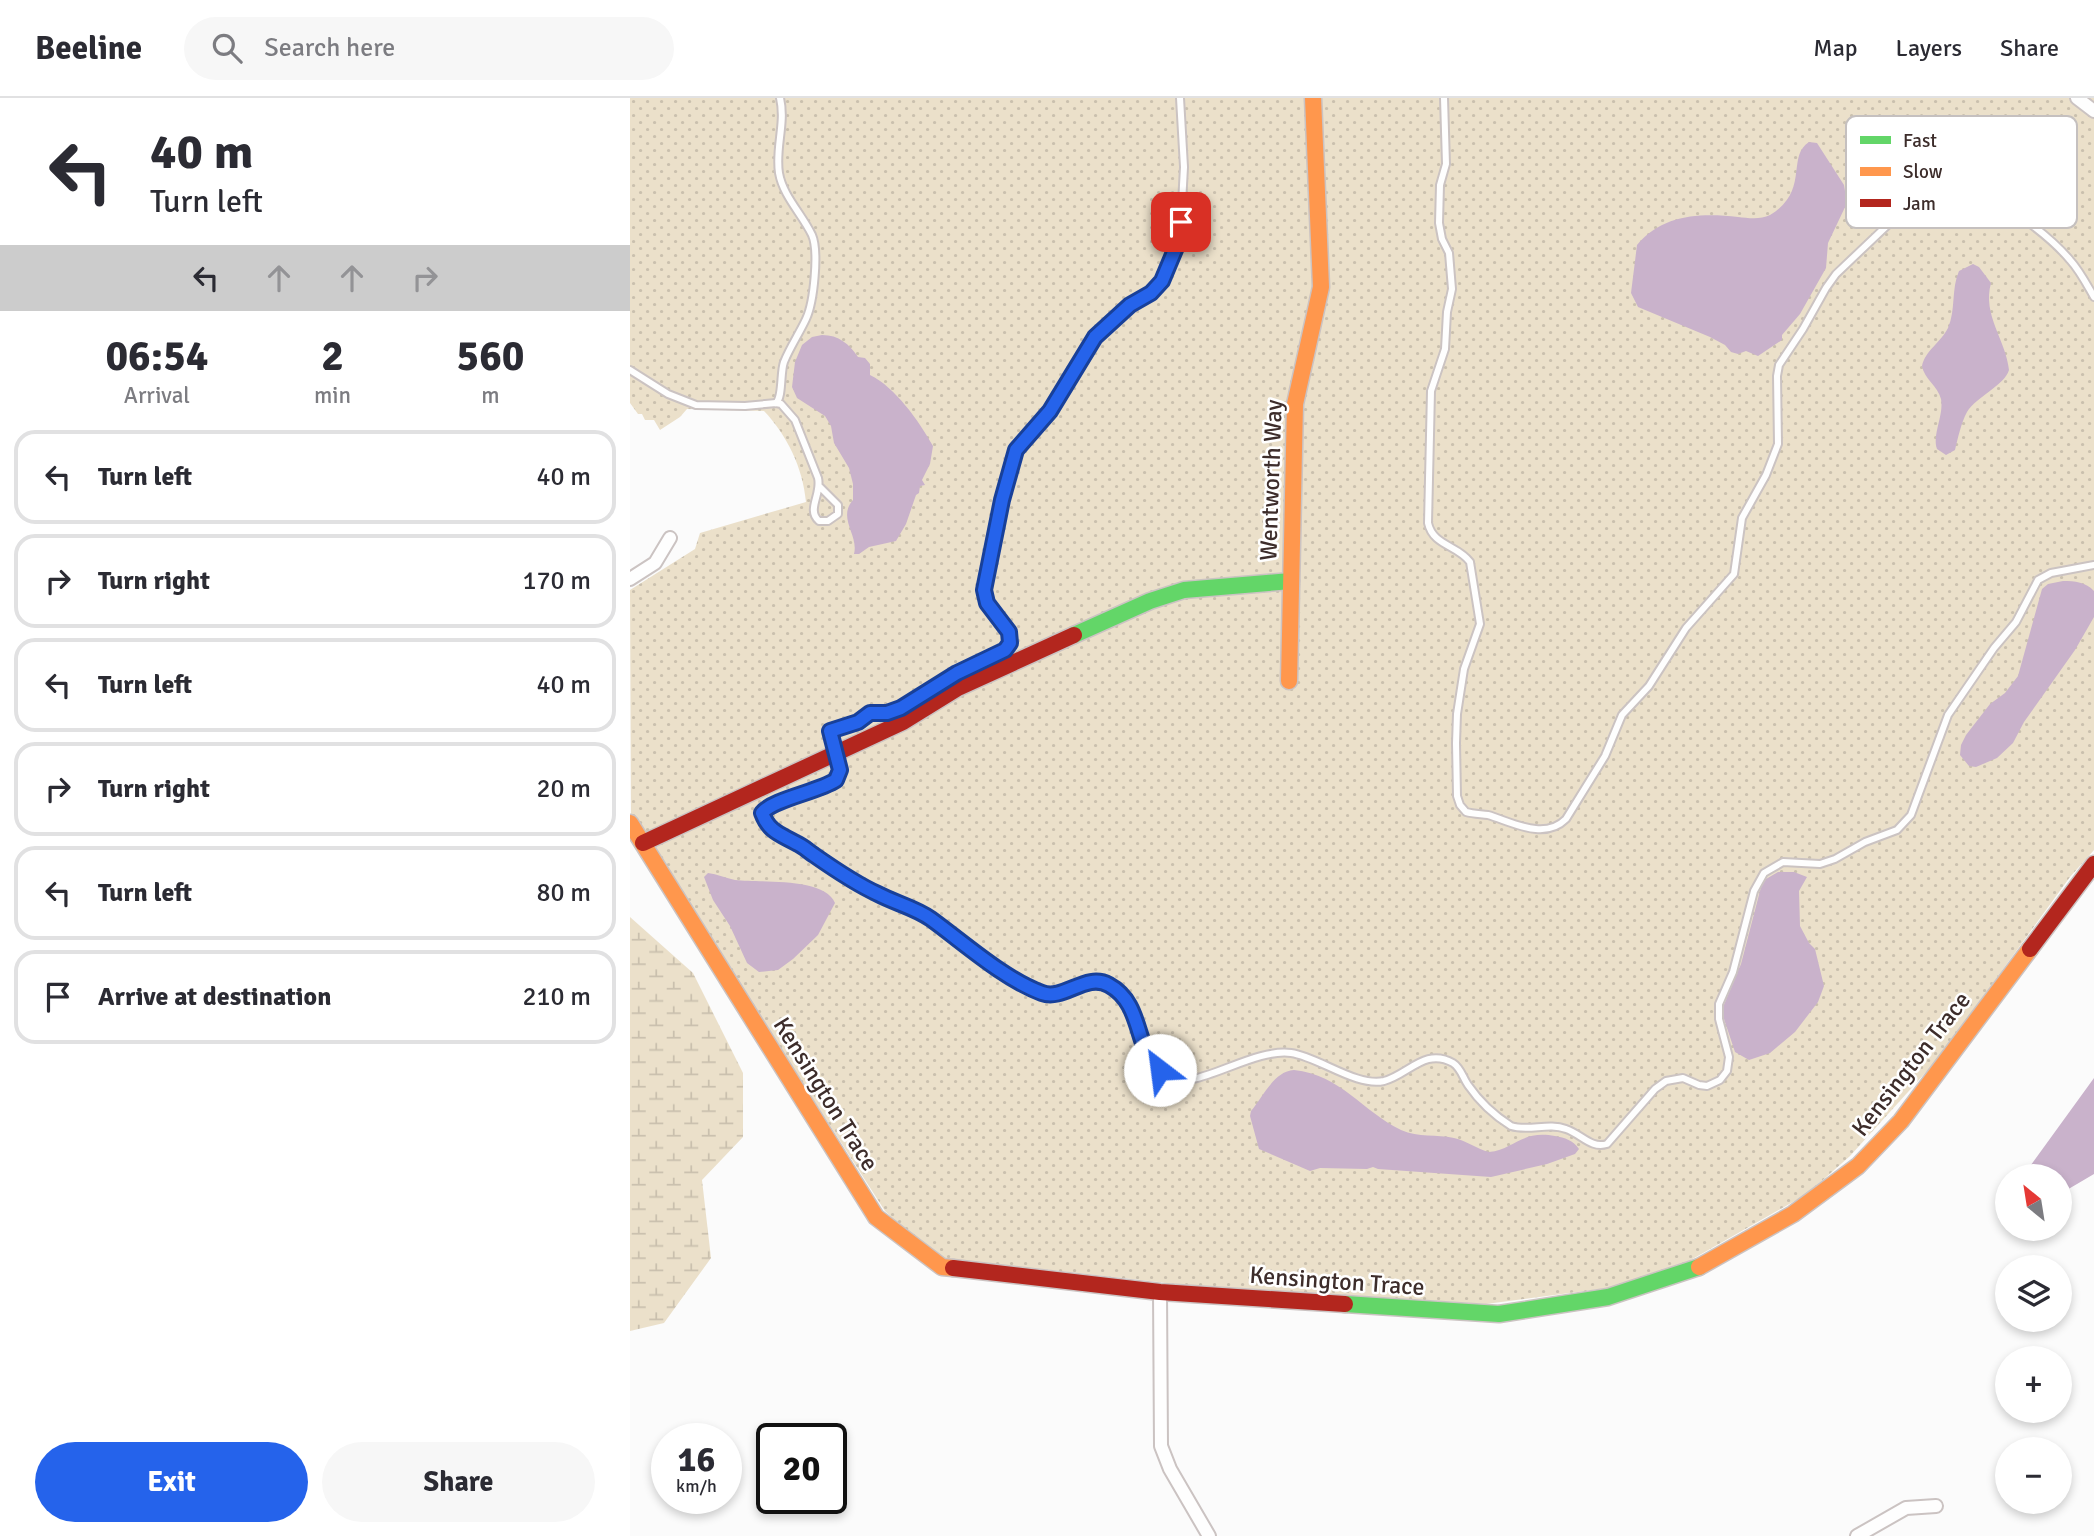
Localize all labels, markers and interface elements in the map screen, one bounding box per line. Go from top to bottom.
search box [184,17,674,80]
text: Beeline [35,28,142,69]
icon: search [208,29,246,67]
text: Search here [264,32,395,64]
text: Map [1813,33,1858,63]
text: Layers [1896,33,1962,63]
text: Share [2000,33,2059,63]
legend [1846,116,2077,228]
text: 40 m [150,122,253,182]
icon: left [35,126,126,217]
text: Fast [1903,129,1937,153]
text: Slow [1903,160,1943,184]
text: Turn left [150,182,263,221]
pin [1151,192,1211,252]
text: Jam [1903,192,1936,216]
icon: arrive [1162,203,1200,241]
icon: left [187,259,225,297]
icon: ahead [260,259,298,297]
icon: ahead [333,259,371,297]
icon: right [406,259,444,297]
text: 06:54 [105,331,209,382]
text: 2 [321,331,344,382]
text: 560 [456,331,525,382]
text: Arrival [124,381,190,410]
text: min [314,381,351,410]
text: m [481,381,500,410]
street label: Wentworth Way [1253,399,1289,561]
icon: left [39,458,77,496]
text: Turn left [98,461,192,493]
text: 40 m [536,461,591,493]
icon: right [39,562,77,600]
text: Turn right [98,565,210,597]
text: 170 m [522,565,591,597]
icon: left [39,666,77,704]
text: Turn left [98,669,192,701]
text: 40 m [536,669,591,701]
icon: right [39,770,77,808]
text: Turn right [98,773,210,805]
text: 20 m [536,773,591,805]
icon: left [39,874,77,912]
text: Turn left [98,877,192,909]
text: 80 m [536,877,591,909]
icon: arrive [39,978,77,1016]
text: Arrive at destination [98,981,331,1013]
text: 210 m [522,981,591,1013]
street label: Kensington Trace [1845,986,1977,1142]
street label: Kensington Trace [767,1012,885,1176]
position arrow [1123,1033,1197,1107]
north arrow [1995,1164,2072,1241]
map controls [1995,1164,2072,1514]
button: layers [1995,1255,2072,1332]
street label: Kensington Trace [1248,1260,1426,1302]
button: + [1995,1346,2072,1423]
speed limit sign: 20 [756,1423,847,1514]
button: − [1995,1437,2072,1514]
text: 16 [678,1438,715,1481]
button: Exit [35,1442,308,1522]
button: Share [322,1442,595,1522]
text: km/h [676,1475,717,1497]

